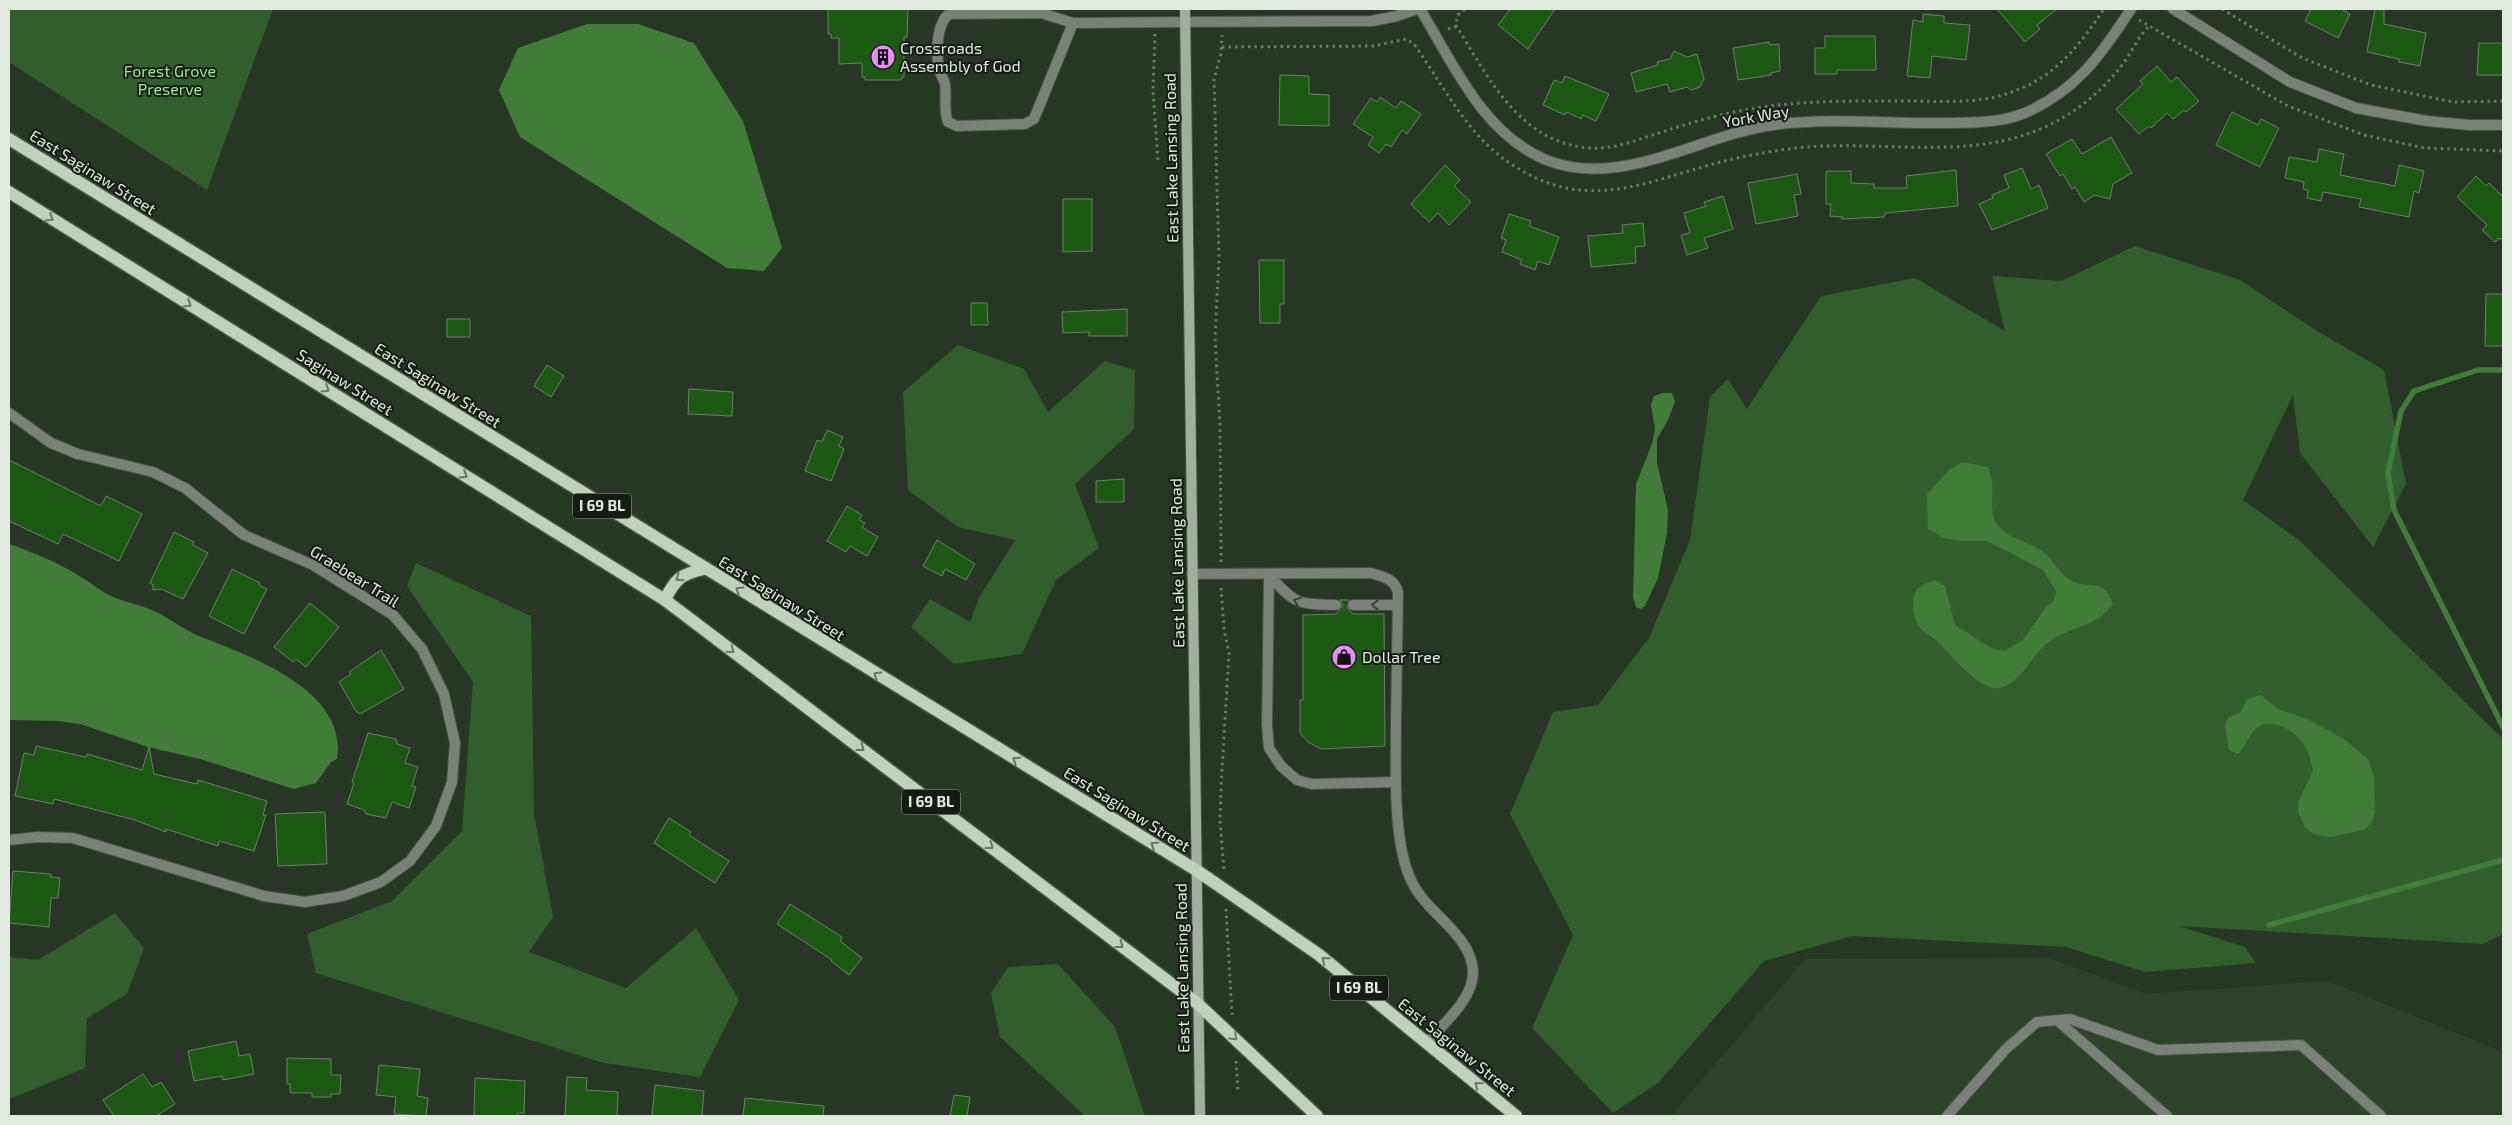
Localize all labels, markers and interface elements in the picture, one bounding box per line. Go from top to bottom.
place label: Crossroads Assembly of God [900,38,1021,75]
building icon: Crossroads Assembly of God [870,44,896,70]
park label: Forest Grove Preserve [124,61,216,98]
street label: East Lake Lansing Road [1160,73,1181,243]
street label: York Way [1721,100,1791,131]
street label: East Saginaw Street [27,125,160,218]
one-way arrow [45,212,54,221]
one-way arrow [183,297,192,307]
street label: East Saginaw Street [372,338,505,431]
street label: Saginaw Street [294,344,397,419]
one-way arrow [321,383,330,393]
one-way arrow [459,469,468,479]
street label: East Lake Lansing Road [1166,478,1187,648]
road number: I 69 BL [573,494,631,518]
street label: Graebear Trail [307,541,403,611]
street label: East Saginaw Street [716,551,849,644]
one-way arrow [675,572,684,582]
one-way arrow [735,586,744,596]
one-way arrow [1293,596,1302,607]
one-way arrow [1371,600,1379,610]
one-way arrow [725,644,735,653]
shop icon: Dollar Tree [1331,644,1357,670]
place label: Dollar Tree [1362,647,1440,666]
one-way arrow [874,671,883,681]
one-way arrow [855,743,864,751]
one-way arrow [1012,756,1021,766]
street label: East Saginaw Street [1061,762,1194,855]
road number: I 69 BL [902,790,960,814]
one-way arrow [984,841,993,849]
one-way arrow [1150,841,1159,851]
street label: East Lake Lansing Road [1171,883,1192,1053]
one-way arrow [1114,939,1123,947]
one-way arrow [1322,958,1331,966]
road number: I 69 BL [1330,976,1388,1000]
street label: East Saginaw Street [1395,994,1520,1100]
one-way arrow [1228,1031,1237,1040]
one-way arrow [1475,1083,1484,1091]

